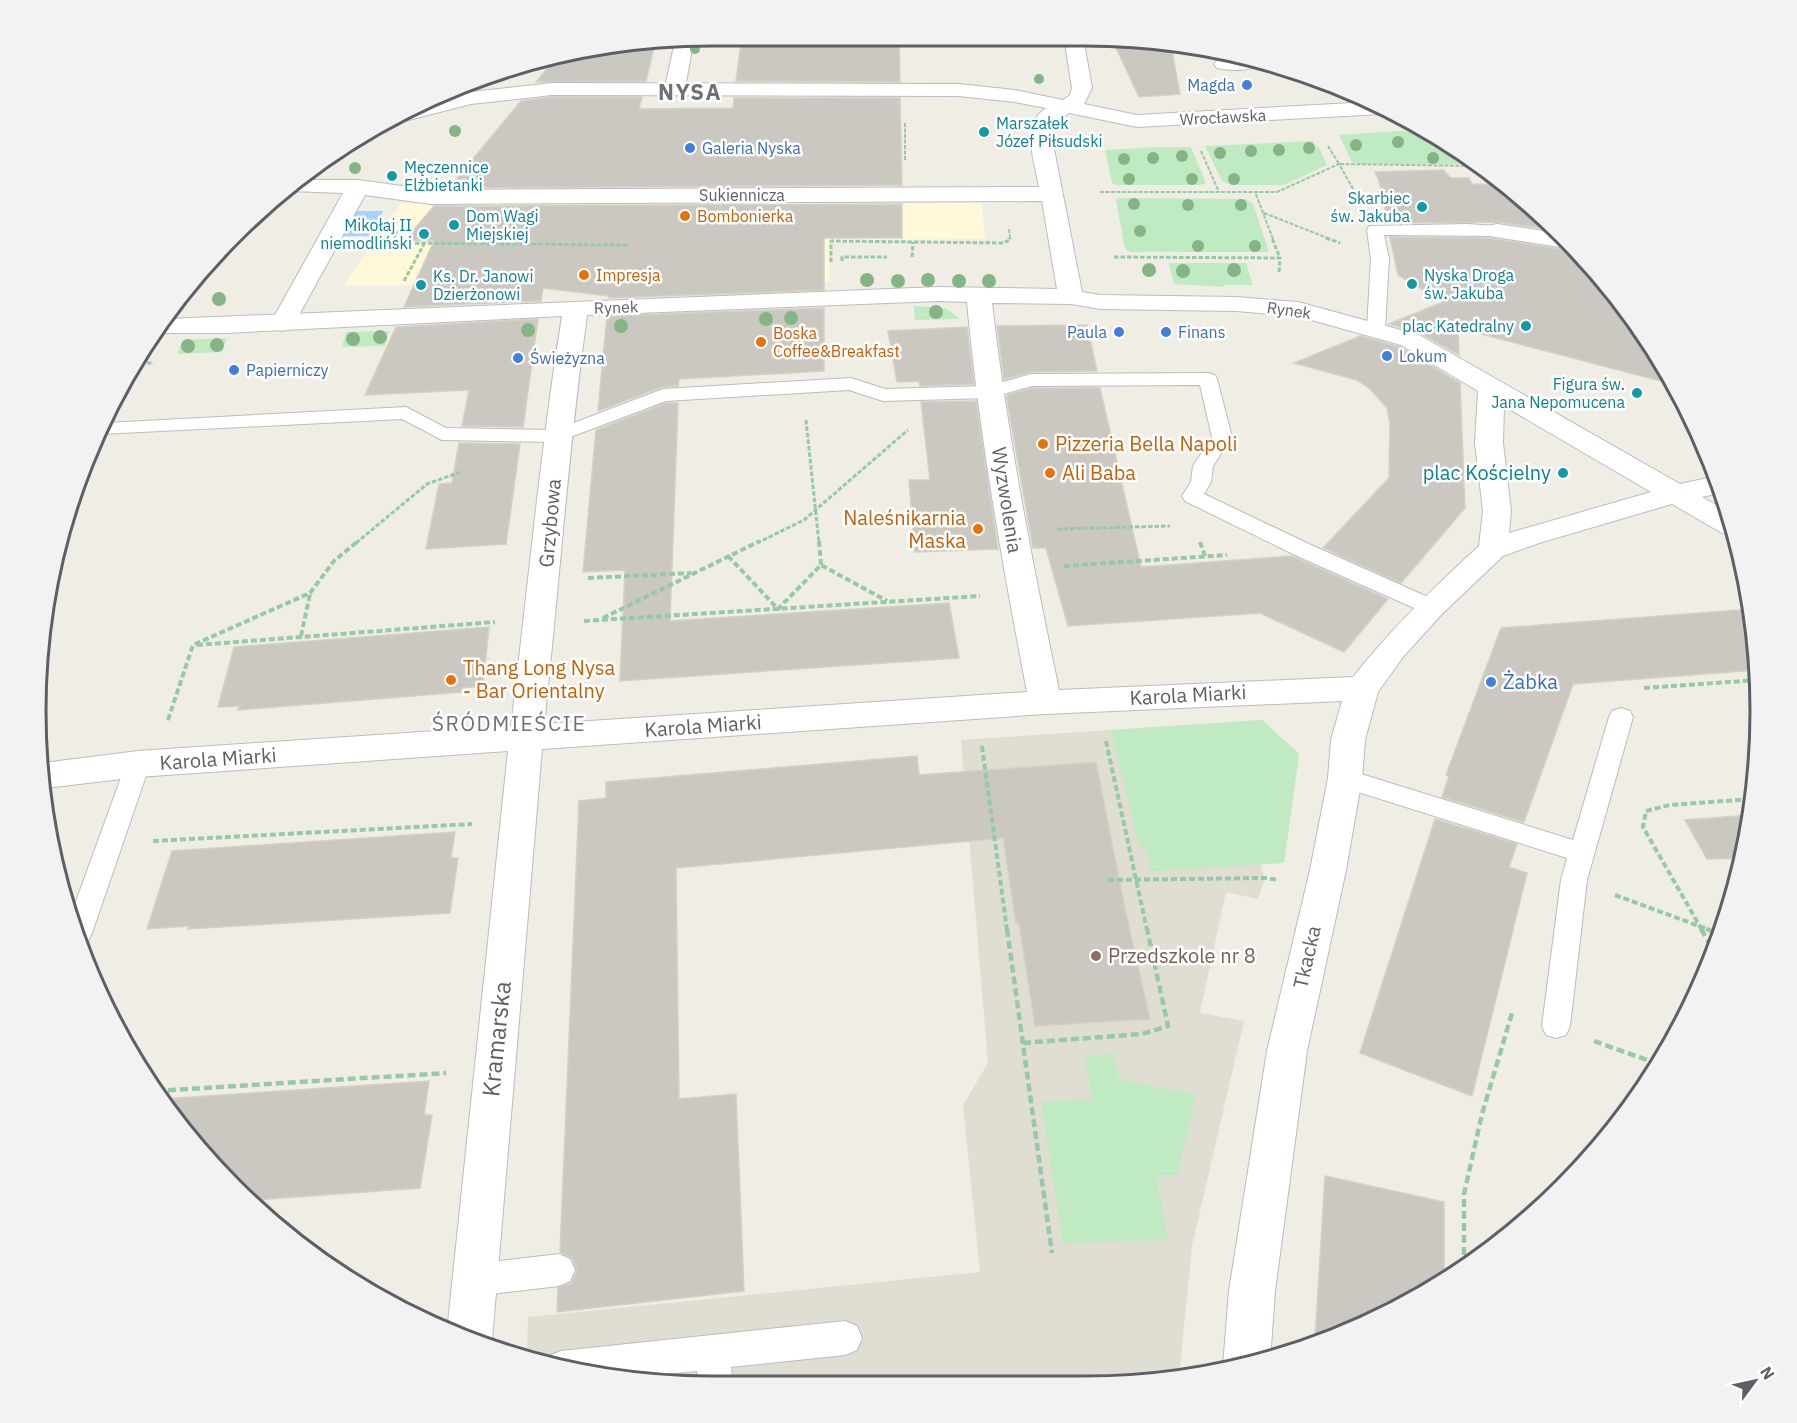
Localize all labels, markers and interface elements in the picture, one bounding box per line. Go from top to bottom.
place label: Magda [1187,75,1235,95]
district label: NYSA [658,77,722,106]
marker: Magda [1240,78,1254,92]
street label: Wrocławska [1179,105,1267,129]
place label: Marszałek Józef Piłsudski [996,113,1103,151]
marker: Marszałek Józef Piłsudski [977,125,991,139]
place label: Galeria Nyska [702,138,801,158]
marker: Galeria Nyska [683,141,697,155]
place label: Męczennice Elżbietanki [404,157,489,195]
marker: Męczennice Elżbietanki [385,169,399,183]
street label: Sukiennicza [699,185,785,205]
place label: Skarbiec św. Jakuba [1331,188,1410,226]
marker: Skarbiec św. Jakuba [1415,200,1429,214]
place label: Dom Wagi Miejskiej [466,206,539,244]
place label: Bombonierka [697,206,794,226]
marker: Bombonierka [678,209,692,223]
place label: Mikołaj II niemodliński [320,215,412,253]
marker: Dom Wagi Miejskiej [447,218,461,232]
marker: Mikołaj II niemodliński [417,227,431,241]
place label: Impresja [596,265,661,285]
place label: Nyska Droga św. Jakuba [1424,265,1515,303]
place label: Ks. Dr. Janowi Dzierżonowi [433,266,533,304]
marker: Impresja [577,268,591,282]
marker: Nyska Droga św. Jakuba [1405,277,1419,291]
marker: Ks. Dr. Janowi Dzierżonowi [414,278,428,292]
street label: Rynek [593,296,639,318]
street label: Rynek [1266,297,1313,323]
place label: plac Katedralny [1402,316,1514,336]
marker: plac Katedralny [1519,319,1533,333]
place label: Paula [1067,322,1107,342]
place label: Finans [1178,322,1225,342]
place label: Boska Coffee&Breakfast [773,323,900,361]
marker: Paula [1112,325,1126,339]
marker: Finans [1159,325,1173,339]
marker: Boska Coffee&Breakfast [754,335,768,349]
place label: Lokum [1399,346,1447,366]
place label: Świeżyzna [530,347,605,368]
marker: Lokum [1380,349,1394,363]
marker: Świeżyzna [511,351,525,365]
place label: Papierniczy [246,360,329,380]
marker: Papierniczy [227,363,241,377]
place label: Figura św. Jana Nepomucena [1491,374,1625,412]
marker: Figura św. Jana Nepomucena [1630,386,1644,400]
place label: Pizzeria Bella Napoli [1055,430,1237,457]
marker: Pizzeria Bella Napoli [1036,437,1050,451]
street label: Wyzwolenia [986,445,1029,555]
place label: Ali Baba [1062,459,1136,486]
place label: plac Kościelny [1423,459,1551,486]
marker: Ali Baba [1043,466,1057,480]
marker: plac Kościelny [1556,466,1570,480]
street label: Grzybowa [532,477,567,568]
place label: Naleśnikarnia Maska [843,504,966,554]
marker: Naleśnikarnia Maska [971,522,985,536]
place label: Thang Long Nysa - Bar Orientalny [463,654,616,704]
place label: Żabka [1503,668,1558,695]
marker: Thang Long Nysa - Bar Orientalny [444,673,458,687]
marker: Żabka [1484,675,1498,689]
street label: Karola Miarki [1129,678,1247,711]
street label: Karola Miarki [644,708,762,743]
district label: ŚRÓDMIEŚCIE [432,709,586,737]
street label: Karola Miarki [159,741,277,776]
street label: Tkacka [1286,922,1327,991]
place label: Przedszkole nr 8 [1108,942,1256,969]
marker: Przedszkole nr 8 [1089,949,1103,963]
street label: Kramarska [474,979,518,1098]
north arrow [1725,1351,1785,1411]
text: N [1756,1363,1779,1383]

